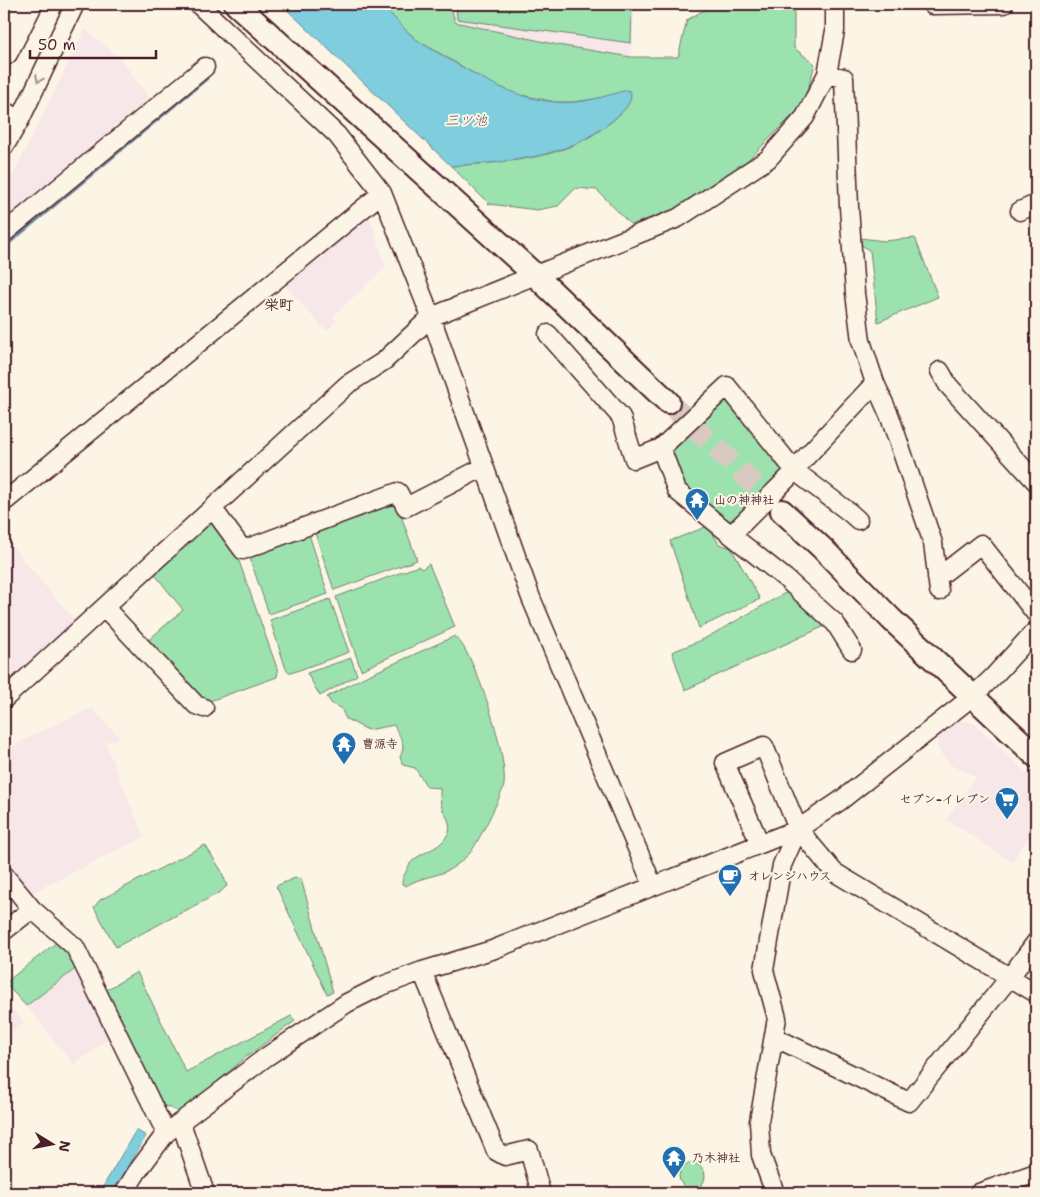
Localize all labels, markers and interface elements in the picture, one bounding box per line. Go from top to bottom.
scale bar [30,28,156,60]
text: 50 m [38,35,76,55]
one-way arrow [35,74,45,83]
water label: 三ツ池 [445,111,488,129]
district label: 栄町 [264,295,294,315]
temple icon: 山の神神社 [684,487,710,521]
place label: 山の神神社 [714,492,774,508]
temple icon: 曹源寺 [331,731,357,765]
place label: 曹源寺 [362,736,398,752]
supermarket icon: セブン-イレブン [994,786,1020,820]
place label: セブン-イレブン [900,791,990,807]
cafe icon: オレンジハウス [717,863,743,897]
place label: オレンジハウス [748,868,831,884]
north arrow [28,1120,78,1170]
text: N [55,1139,75,1153]
temple icon: 乃木神社 [661,1145,687,1179]
place label: 乃木神社 [692,1150,740,1166]

